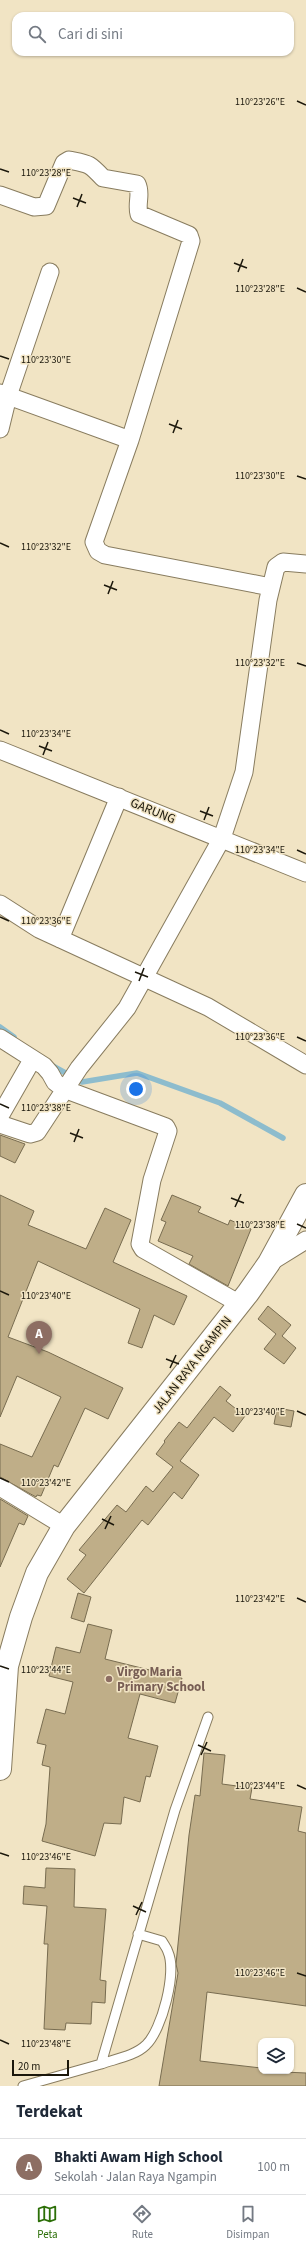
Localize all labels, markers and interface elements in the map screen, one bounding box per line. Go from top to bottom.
search box [12,12,294,56]
icon: search [26,23,48,45]
text: Cari di sini [58,24,123,45]
text: 110°23'26"E [235,95,285,109]
text: 110°23'28"E [21,166,71,180]
text: 110°23'28"E [235,282,285,296]
text: 110°23'30"E [21,353,71,367]
text: 110°23'30"E [235,469,285,483]
text: 110°23'32"E [21,540,71,554]
text: 110°23'32"E [235,656,285,670]
text: 110°23'34"E [21,727,71,741]
street label: GARUNG [128,794,178,828]
text: 110°23'34"E [235,843,285,857]
text: 110°23'36"E [21,914,71,928]
text: 110°23'36"E [235,1030,285,1044]
your location [126,1079,146,1099]
text: 110°23'38"E [21,1101,71,1115]
text: 110°23'38"E [235,1218,285,1232]
text: 110°23'40"E [21,1289,71,1303]
street label: JALAN RAYA NGAMPIN [148,1312,236,1418]
pin: A [26,1321,52,1354]
text: 110°23'40"E [235,1405,285,1419]
text: 110°23'42"E [21,1476,71,1490]
text: 110°23'42"E [235,1592,285,1606]
text: 110°23'44"E [21,1663,71,1677]
place label: Virgo Maria Primary School [116,1663,205,1696]
marker: Virgo Maria Primary School [104,1674,114,1684]
text: 110°23'44"E [235,1779,285,1793]
text: 110°23'46"E [21,1850,71,1864]
text: 110°23'46"E [235,1966,285,1980]
text: 110°23'48"E [21,2037,71,2051]
map controls [258,2038,294,2074]
button: layers [258,2038,294,2074]
scale bar [12,2058,69,2077]
text: 20 m [18,2059,40,2074]
text: Terdekat [16,2100,82,2124]
text: Bhakti Awam High School [54,2147,223,2168]
text: A [25,2158,33,2176]
text: 100 m [257,2158,290,2176]
text: Sekolah · Jalan Raya Ngampin [54,2168,217,2186]
tab: Peta [36,2203,58,2242]
tab: Rute [131,2203,153,2242]
tab: Disimpan [226,2203,270,2242]

